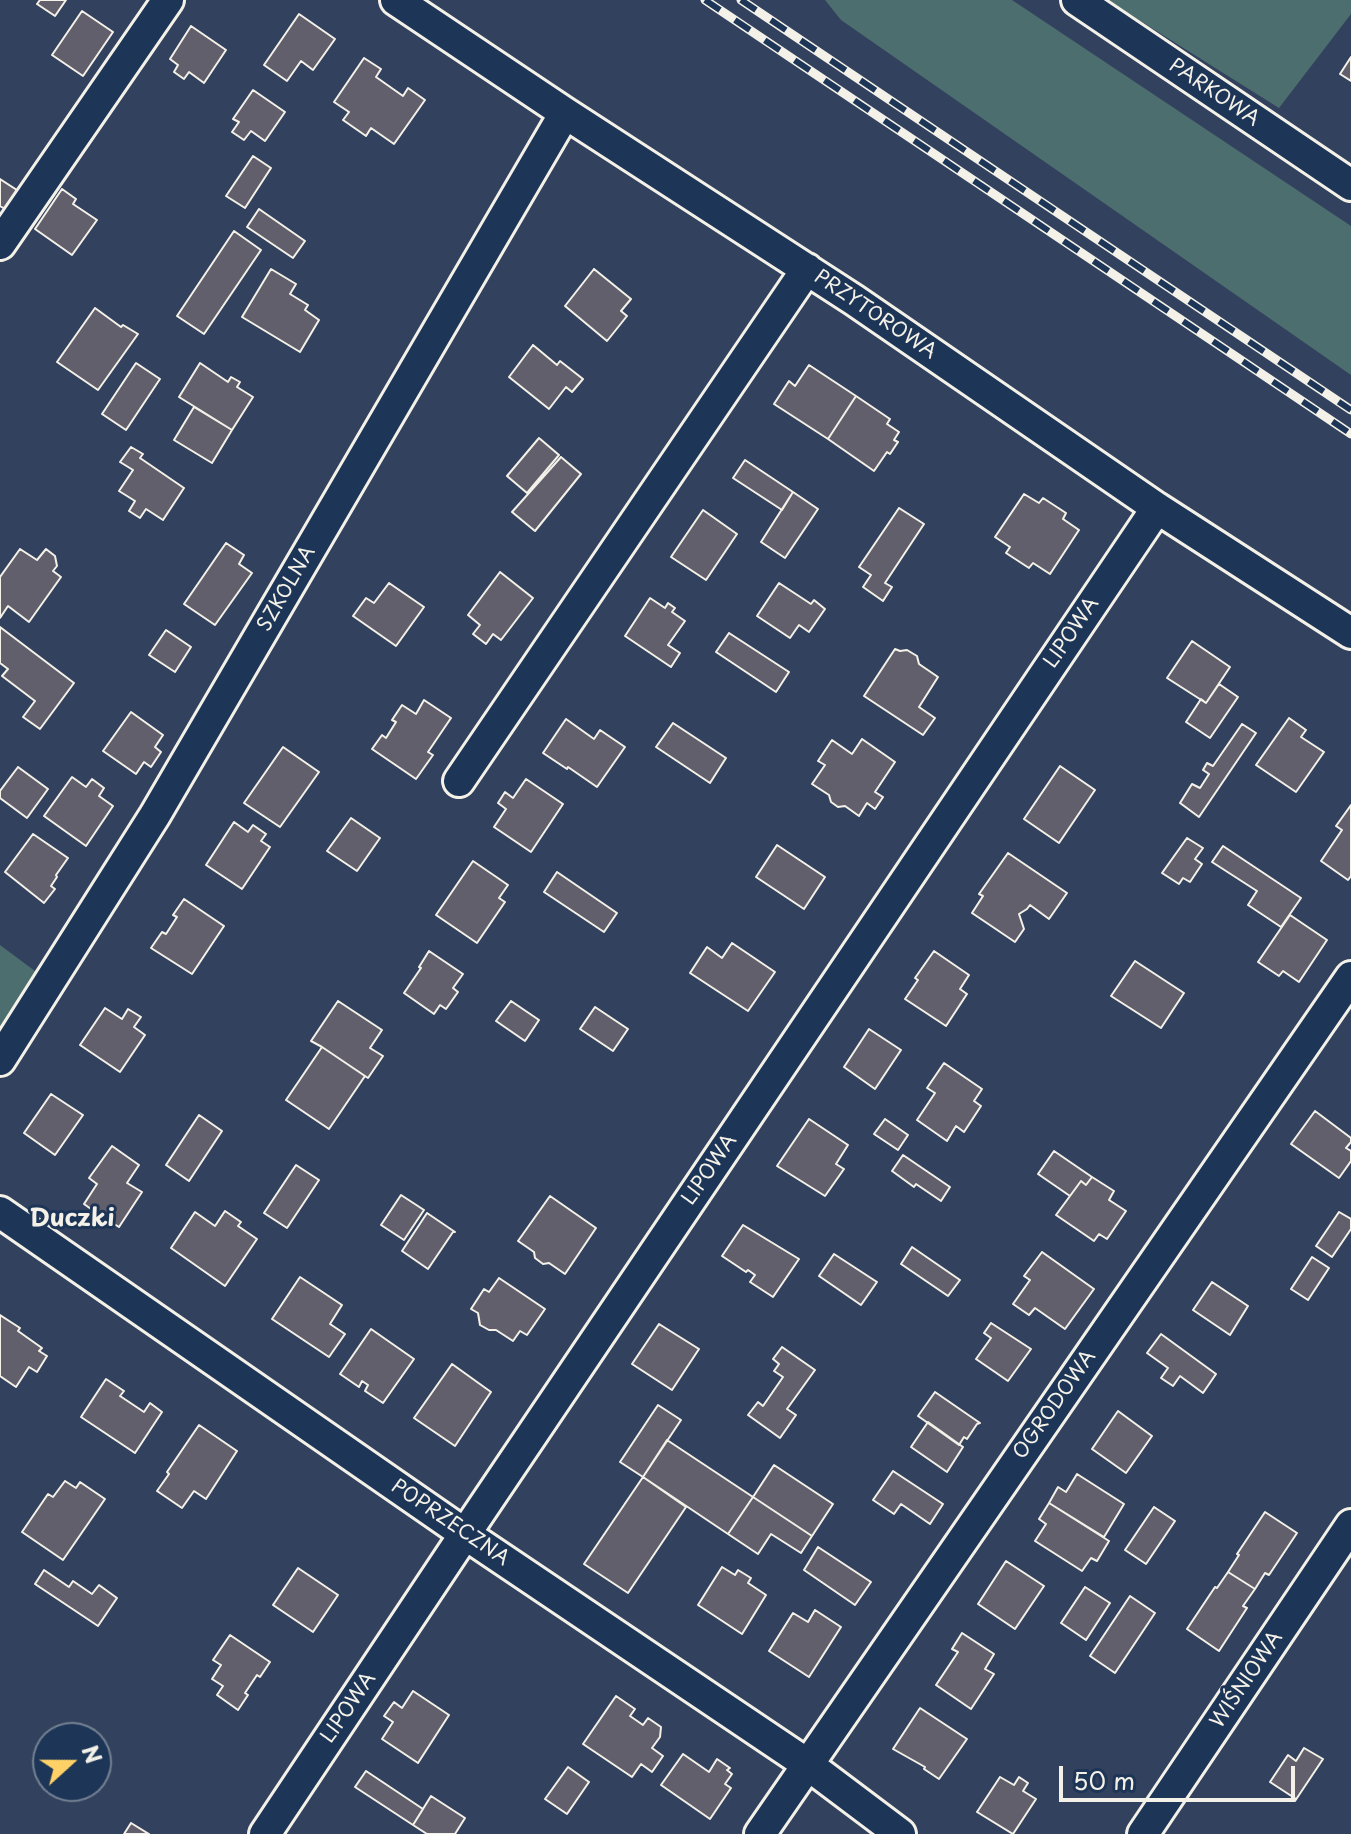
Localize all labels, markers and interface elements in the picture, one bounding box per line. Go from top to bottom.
street label: PARKOWA [1164,54,1264,132]
street label: PRZYTOROWA [809,265,941,365]
street label: SZKOLNA [253,542,321,636]
street label: LIPOWA [1040,593,1104,673]
street label: LIPOWA [678,1130,742,1210]
district label: Duczki [29,1205,115,1233]
street label: OGRODOWA [1009,1346,1101,1464]
street label: POPRZECZNA [386,1475,514,1571]
street label: WIŚNIOWA [1206,1627,1288,1733]
street label: LIPOWA [317,1668,381,1748]
north arrow [32,1722,112,1802]
text: N [74,1740,112,1768]
scale bar [1063,1750,1299,1800]
text: 50 m [1073,1762,1135,1798]

